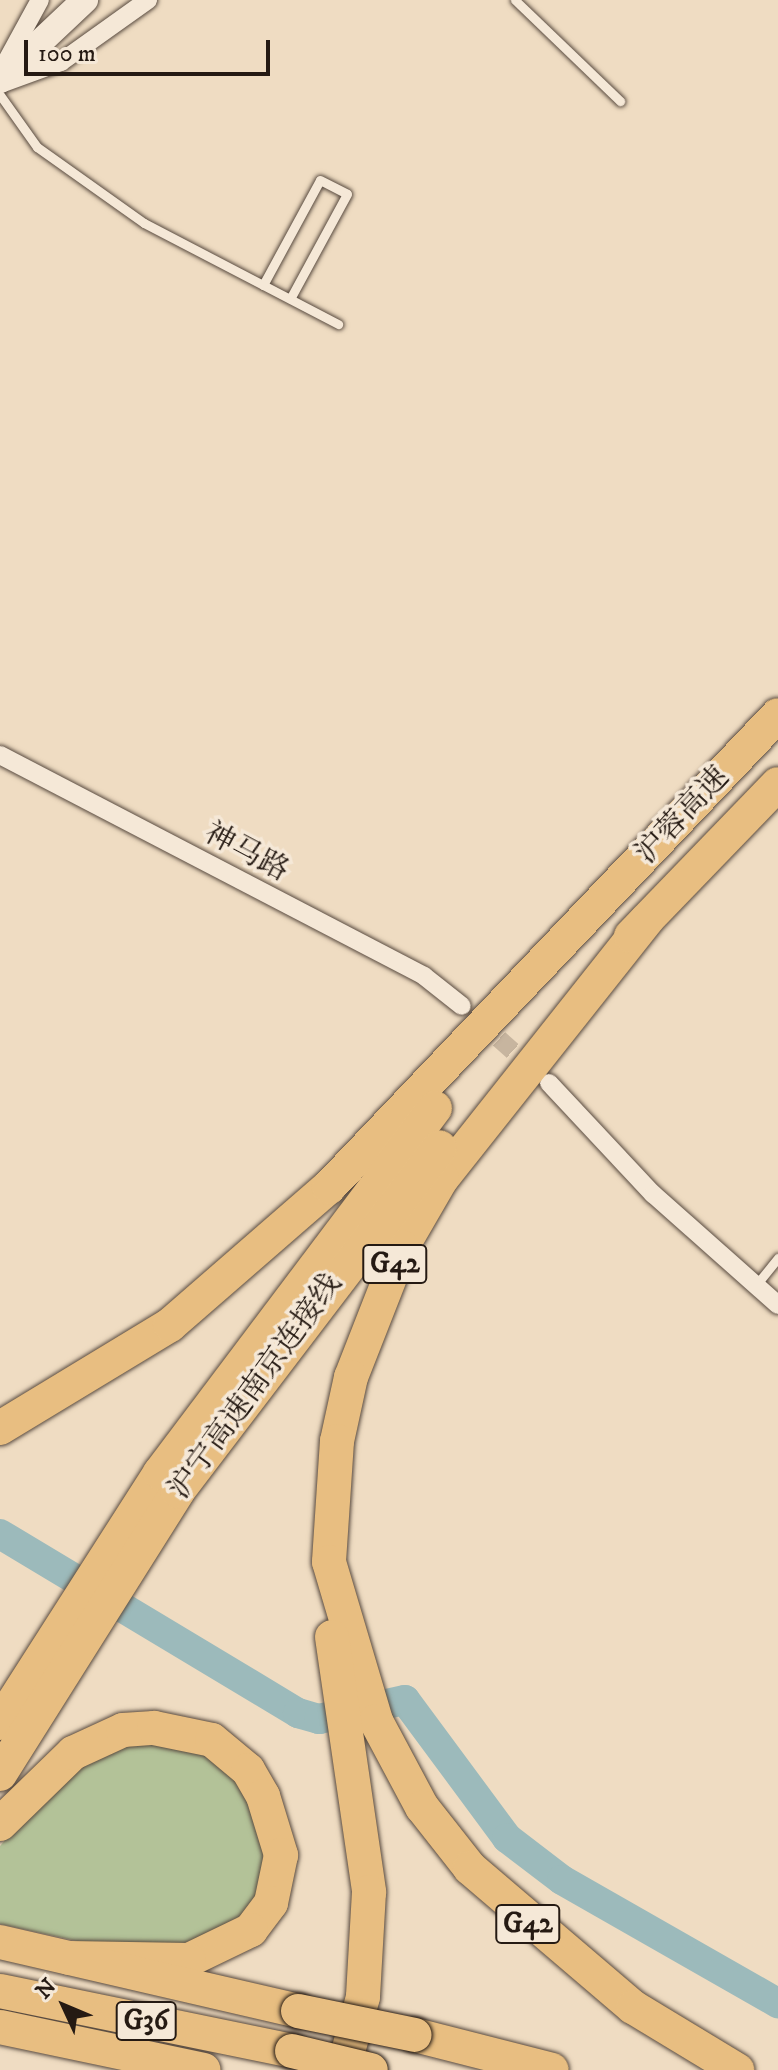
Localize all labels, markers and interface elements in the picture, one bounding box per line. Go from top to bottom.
scale bar [28,24,274,74]
text: 100 m [38,39,96,69]
street label: 沪蓉高速 [629,760,737,872]
street label: 神马路 [198,816,294,890]
road number: G42 [361,1240,429,1288]
street label: 沪宁高速南京连接线 [162,1267,350,1507]
road number: G42 [494,1900,562,1948]
north arrow [24,1966,104,2046]
text: N [30,1973,62,2005]
road number: G36 [114,1997,178,2045]

